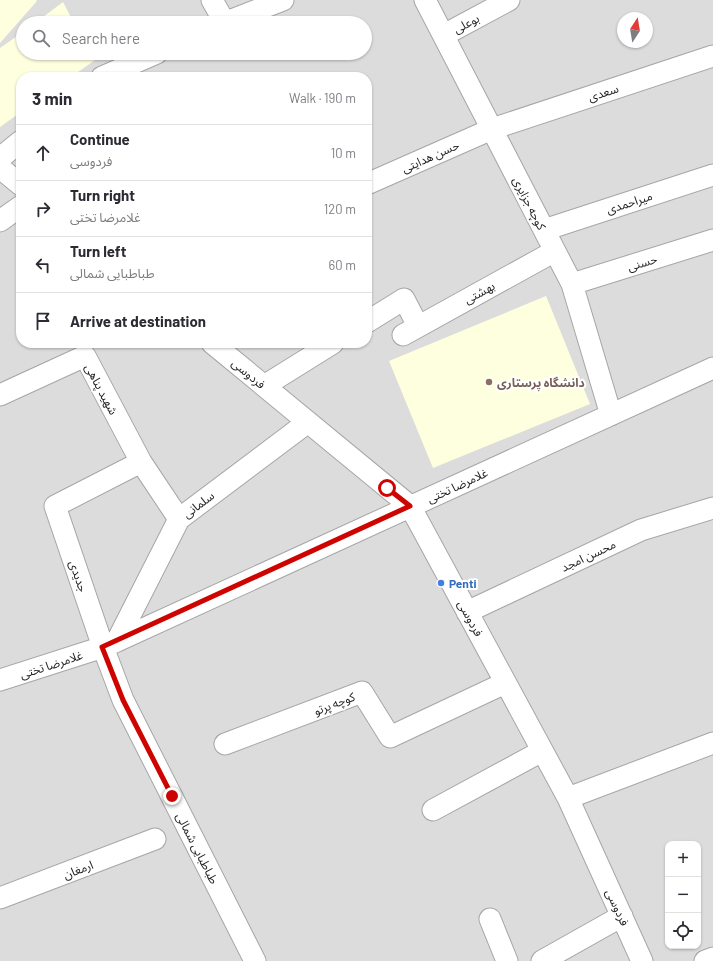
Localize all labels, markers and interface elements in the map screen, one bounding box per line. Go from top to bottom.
street label: بوعلی [451,10,482,37]
north arrow [617,12,653,48]
search box [16,16,372,60]
icon: search [30,27,52,49]
text: Search here [62,29,140,47]
street label: سعدی [586,81,620,104]
text: 3 min [32,88,72,108]
text: Walk · 190 m [289,90,356,106]
text: Continue [70,130,130,148]
street label: حسن هدایتی [399,137,461,176]
icon: ahead [32,142,54,164]
text: 10 m [331,145,356,161]
text: فردوسی [70,153,112,169]
street label: کوچه جزایری [509,174,550,234]
text: Turn right [70,186,135,204]
street label: میراحمدی [604,188,654,217]
icon: right [32,198,54,220]
text: 120 m [324,201,356,217]
text: غلامرضا تختی [70,209,141,225]
text: Turn left [70,242,126,260]
street label: حسنی [626,251,659,274]
icon: left [32,254,54,276]
text: 60 m [329,257,356,273]
text: طباطبایی شمالی [70,265,155,281]
street label: بهشتی [461,278,497,307]
icon: arrive [32,310,54,332]
text: Arrive at destination [70,312,206,330]
street label: فردوسی [229,355,268,392]
street label: شهید پناهی [81,361,121,418]
place label: دانشگاه پرستاری [497,375,585,392]
marker: دانشگاه پرستاری [484,377,494,387]
street label: غلامرضا تختی [425,465,490,506]
route start [378,479,396,497]
street label: سلمانی [180,488,217,521]
street label: محسن امجد [559,536,618,575]
street label: جدیدی [66,558,91,594]
place label: Penti [449,576,477,590]
marker: Penti [436,578,446,588]
street label: فردوسی [455,598,487,639]
street label: غلامرضا تختی [18,647,84,682]
street label: کوچه پرتو [311,688,358,719]
route end [163,787,181,805]
street label: طباطبایی شمالی [173,810,222,886]
map controls [665,841,701,949]
button: + [665,841,701,877]
street label: ارمغان [61,857,95,882]
button: − [665,877,701,913]
street label: فردوسی [602,886,633,928]
button: locate [665,913,701,949]

